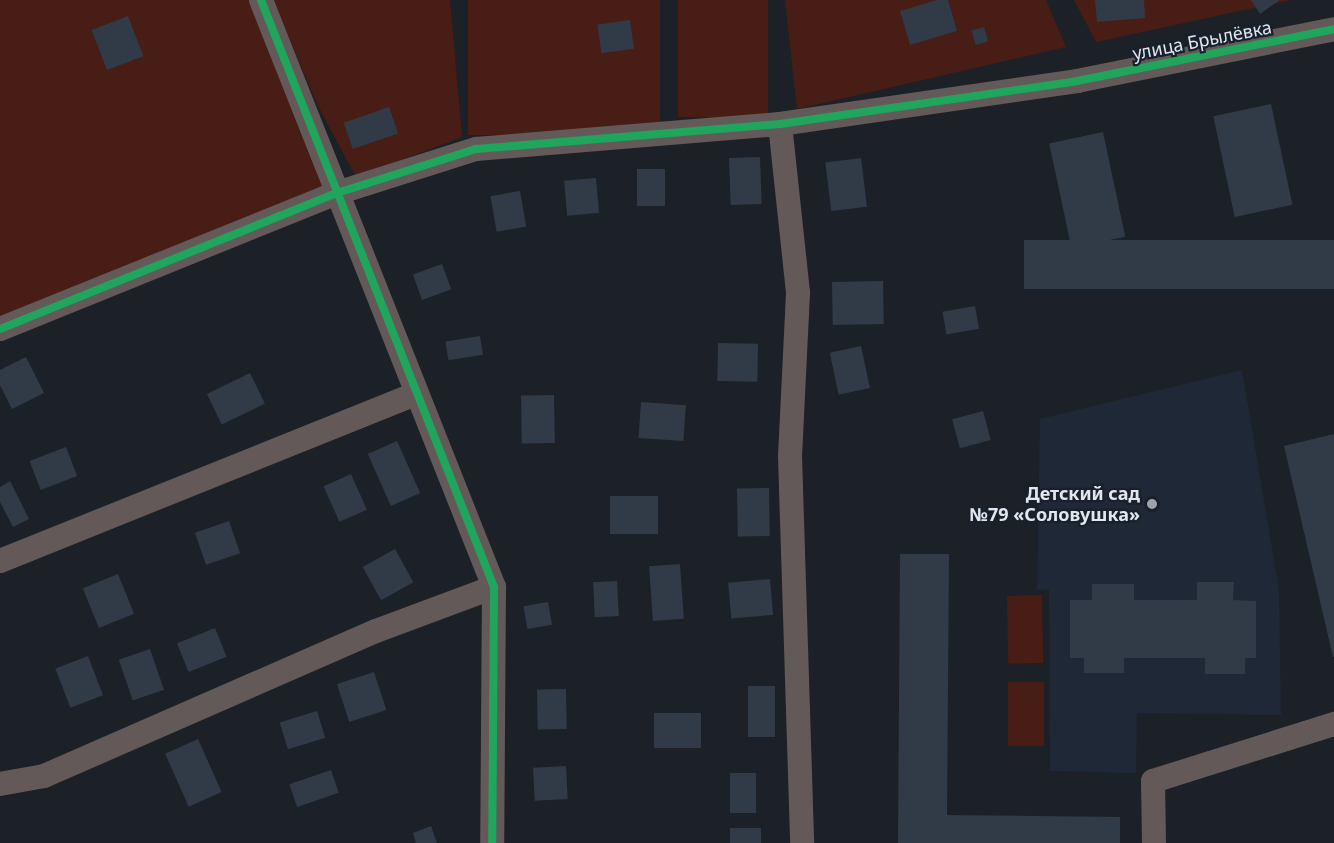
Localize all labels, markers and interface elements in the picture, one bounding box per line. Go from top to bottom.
street label: улица Брылёвка [1131,16,1273,64]
place label: Детский сад №79 «Соловушка» [970,483,1140,526]
marker: Детский сад №79 «Соловушка» [1145,497,1159,511]

